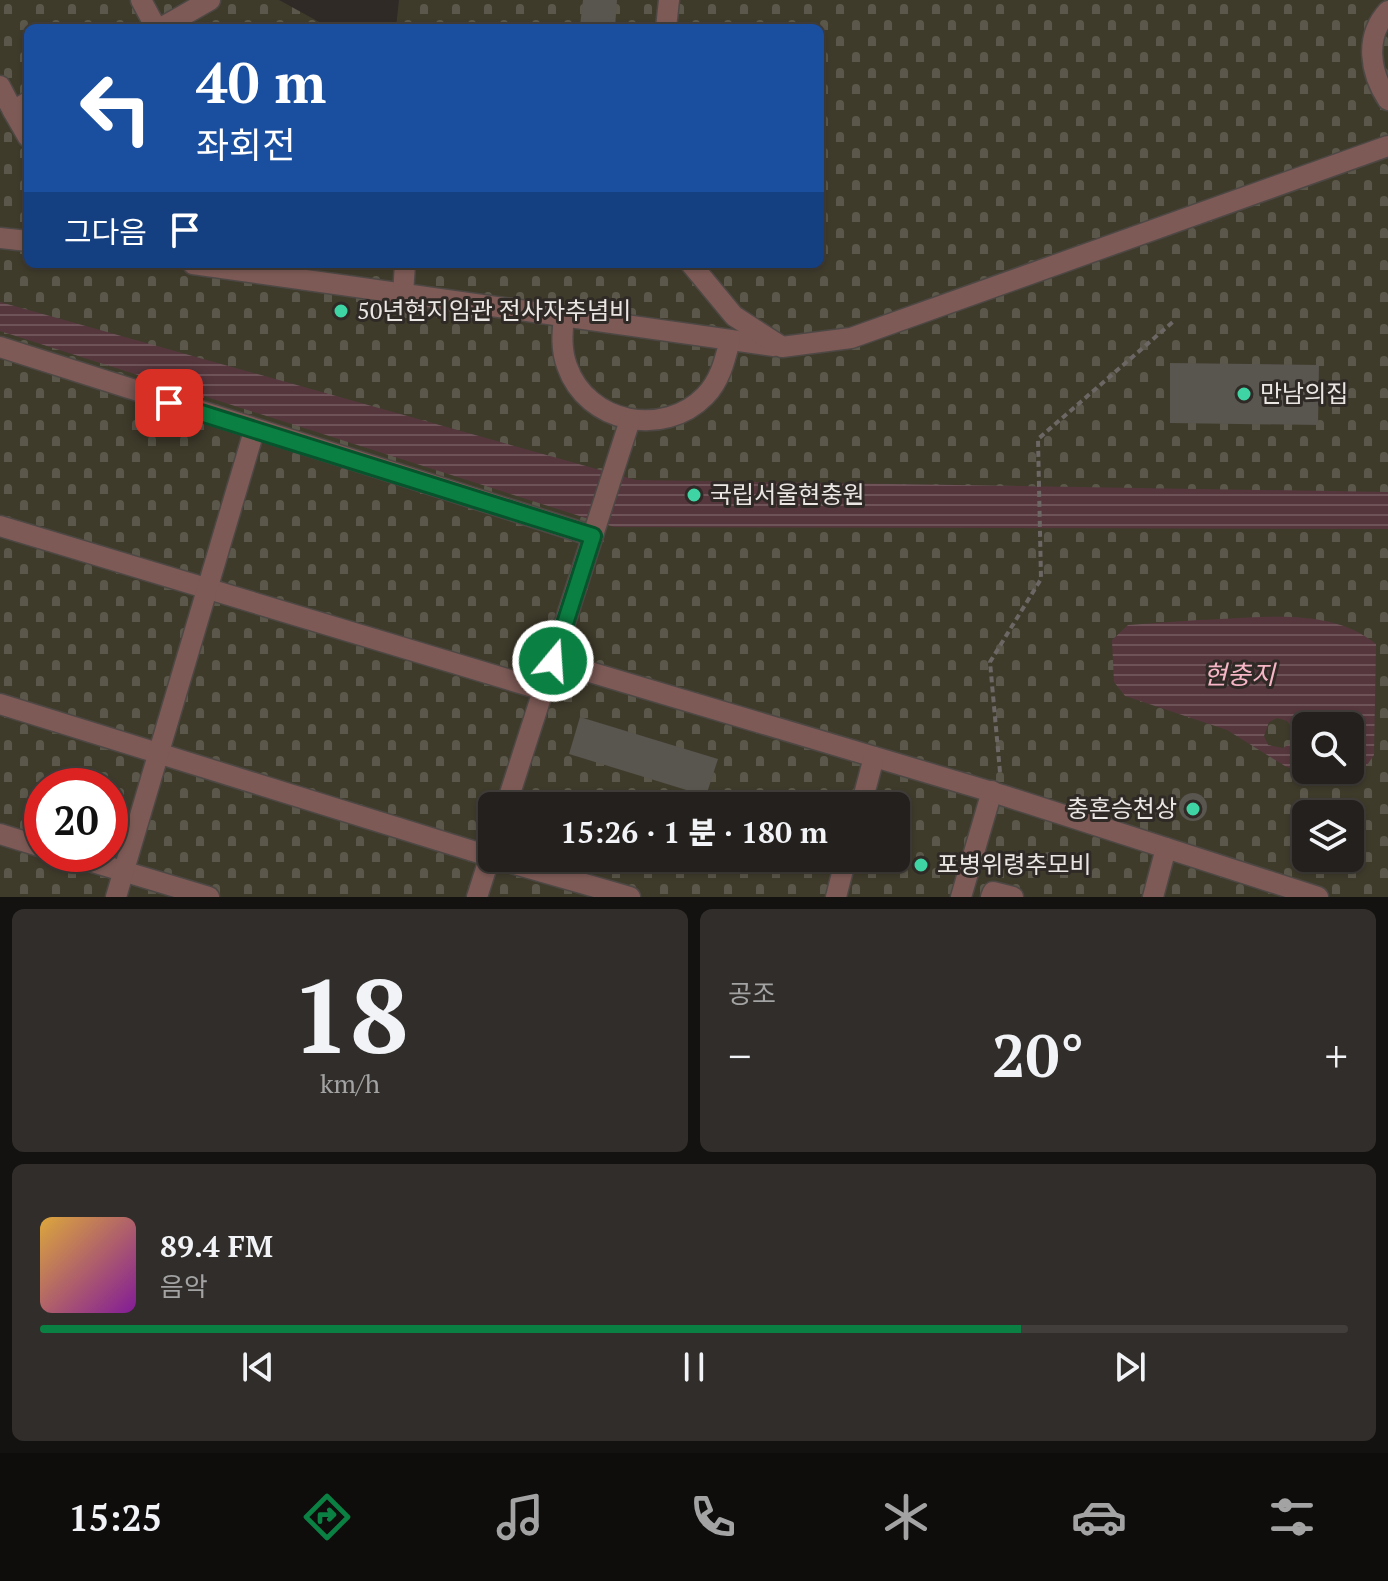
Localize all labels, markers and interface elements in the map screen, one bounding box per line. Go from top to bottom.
text: 40 m [196,45,326,119]
icon: left [64,56,168,160]
text: 좌회전 [196,121,295,168]
icon: arrive [163,208,207,252]
text: 그다음 [64,212,147,252]
place label: 50년현지임관 전사자추념비 [357,294,631,326]
marker: 50년현지임관 전사자추념비 [332,302,350,320]
pin [135,369,203,437]
place label: 만남의집 [1260,377,1348,409]
icon: arrive [147,381,191,425]
marker: 만남의집 [1235,385,1253,403]
place label: 국립서울현충원 [710,478,865,510]
marker: 국립서울현충원 [685,486,703,504]
position arrow [511,619,595,703]
water label: 현충지 [1203,657,1277,691]
map controls [1292,712,1364,872]
button: search [1292,712,1364,784]
speed limit sign: 20 [24,768,128,872]
place label: 충혼승천상 [1067,792,1177,824]
marker: 충혼승천상 [1184,800,1202,818]
button: layers [1292,800,1364,872]
text: 15:26 · 1 분 · 180 m [560,812,828,852]
place label: 포병위령추모비 [937,848,1092,880]
marker: 포병위령추모비 [912,856,930,874]
text: 18 [291,945,409,1083]
text: 공조 [728,976,776,1010]
text: 20° [992,1015,1084,1094]
text: − [728,1026,751,1085]
text: + [1325,1026,1348,1085]
text: km/h [320,1066,380,1100]
text: 89.4 FM [160,1226,273,1266]
text: 음악 [160,1269,208,1303]
icon: previous [236,1345,280,1389]
icon: pause [672,1345,716,1389]
icon: next [1108,1345,1152,1389]
icon: directions [299,1489,355,1545]
icon: music [492,1489,548,1545]
icon: phone [685,1489,741,1545]
icon: climate [878,1489,934,1545]
icon: car [1071,1489,1127,1545]
icon: filters [1264,1489,1320,1545]
text: 15:25 [68,1494,162,1541]

